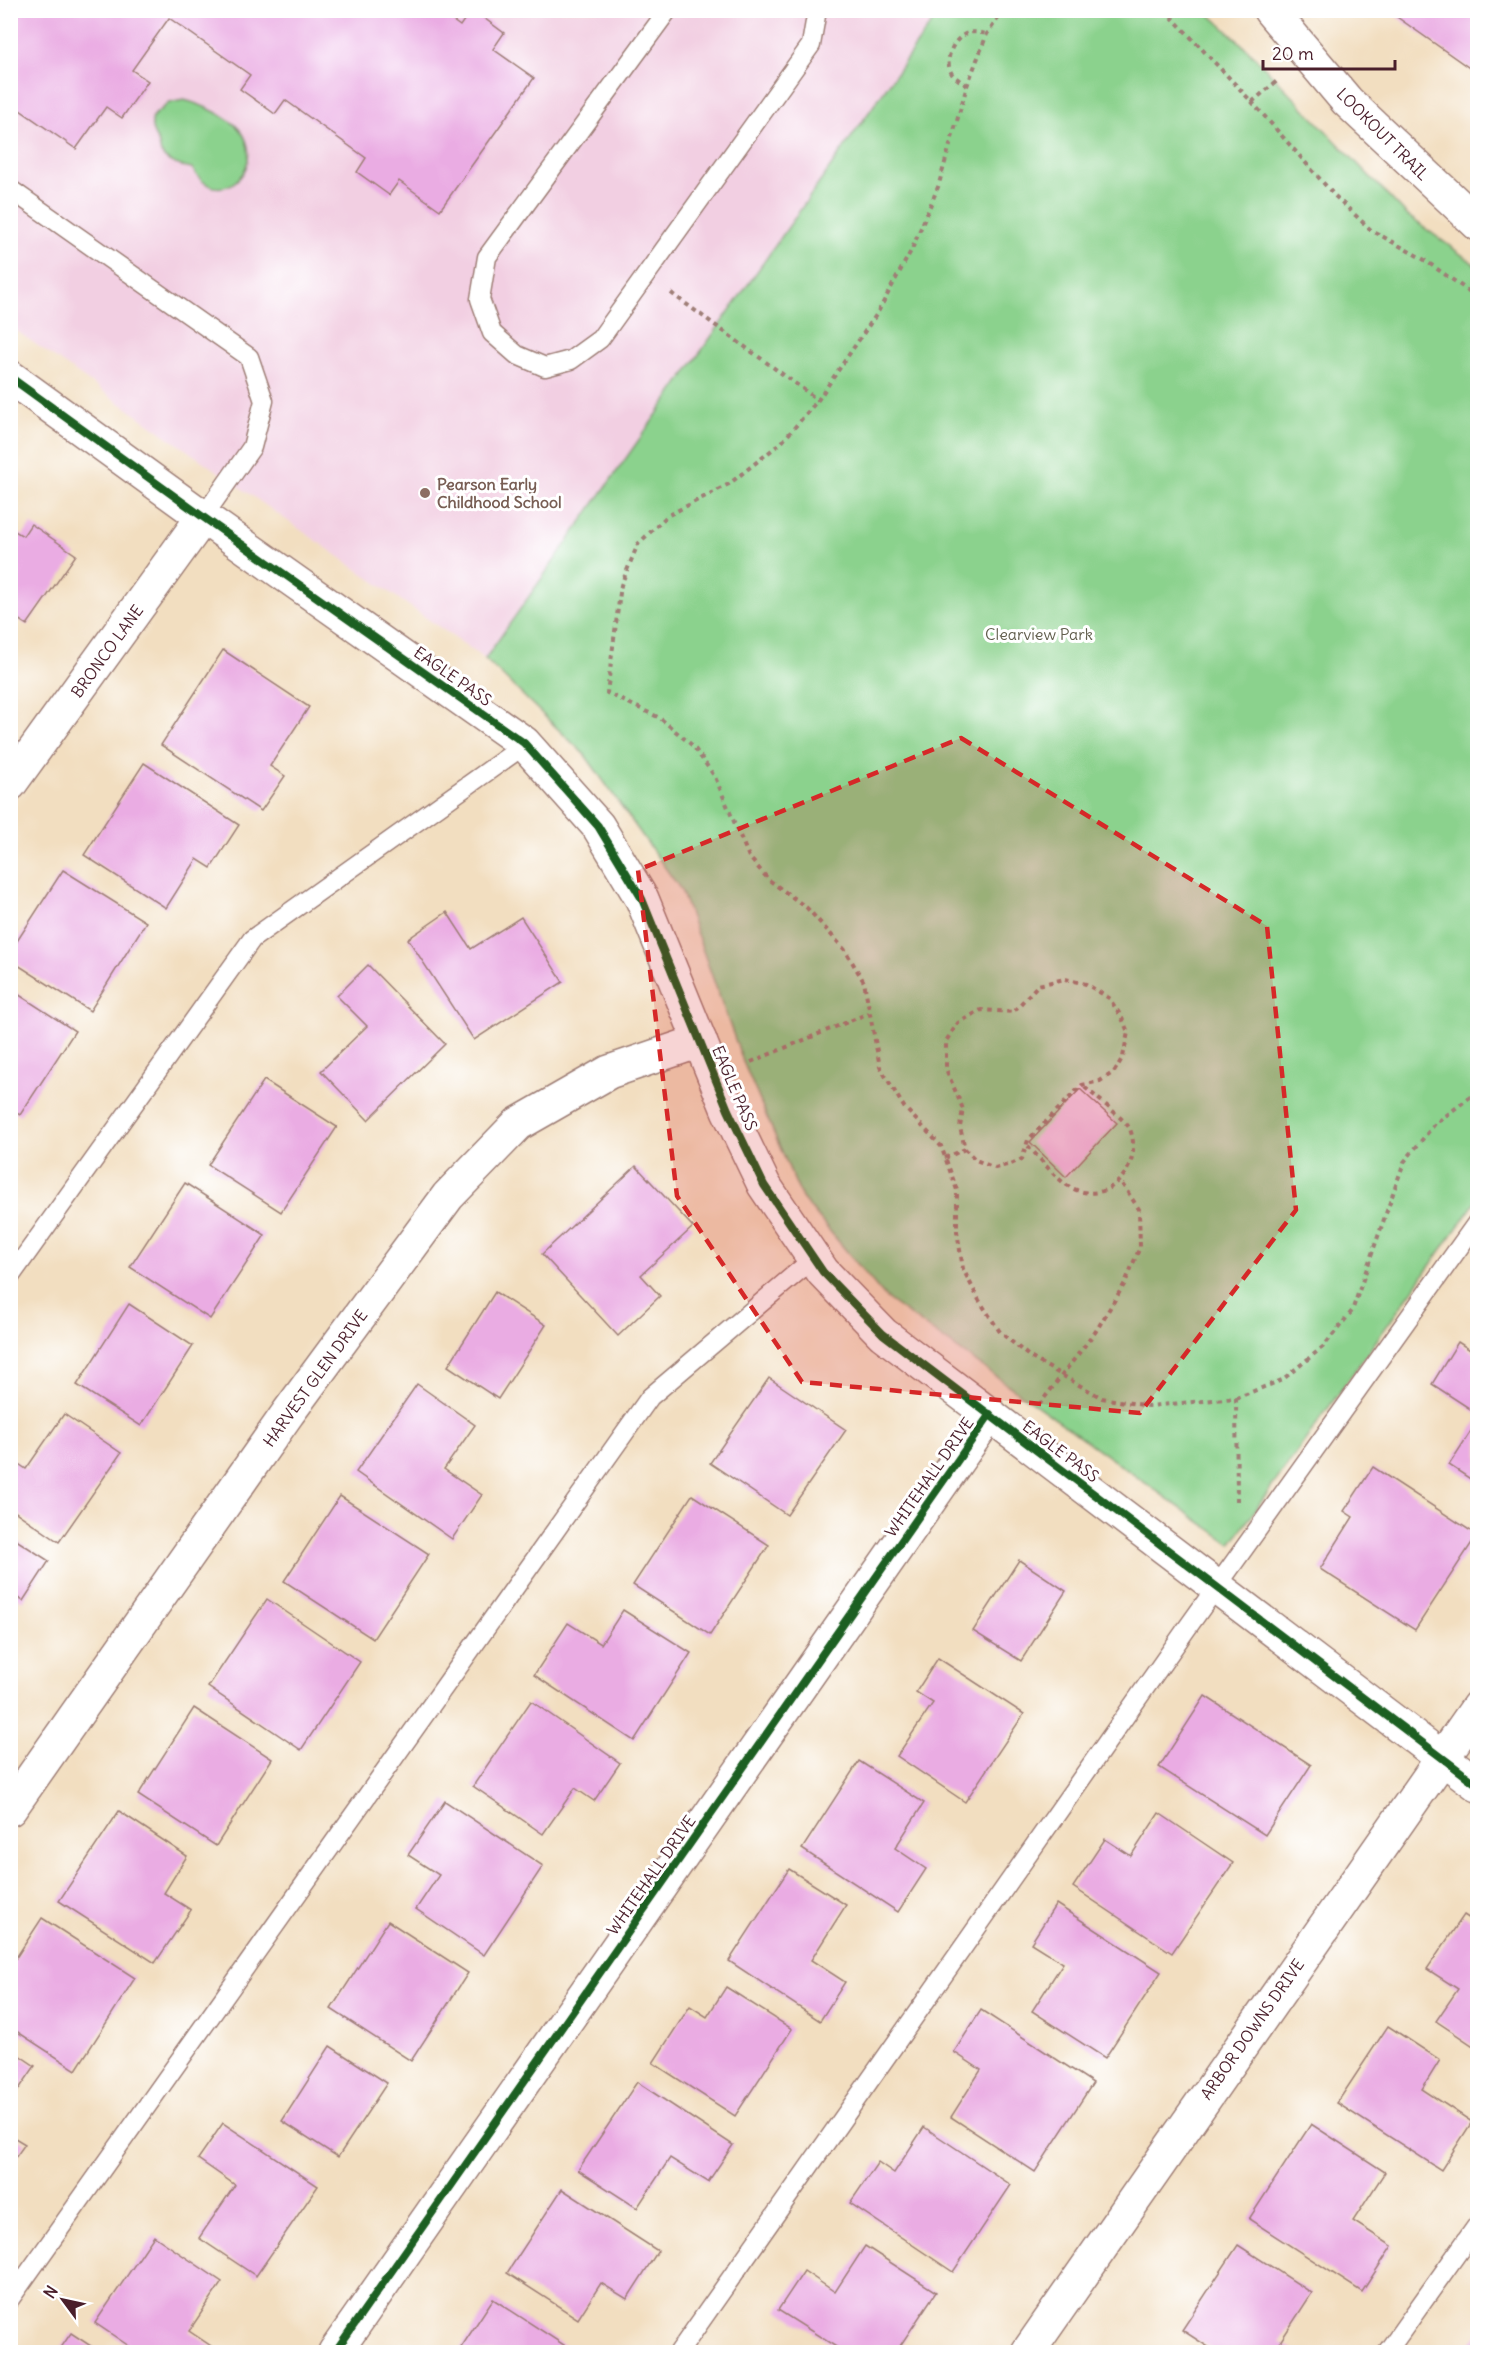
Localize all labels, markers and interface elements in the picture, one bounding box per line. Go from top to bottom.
scale bar [1263,33,1395,71]
text: 20 m [1272,42,1314,65]
street label: LOOKOUT TRAIL [1333,84,1434,185]
place label: Pearson Early Childhood School [437,474,562,512]
marker: Pearson Early Childhood School [418,486,432,500]
street label: BRONCO LANE [67,601,147,701]
park label: Clearview Park [985,624,1093,644]
street label: EAGLE PASS [410,642,496,710]
street label: EAGLE PASS [708,1042,762,1134]
street label: HARVEST GLEN DRIVE [258,1305,372,1451]
street label: WHITEHALL DRIVE [880,1413,978,1541]
street label: EAGLE PASS [1019,1416,1103,1486]
street label: WHITEHALL DRIVE [602,1811,700,1939]
street label: ARBOR DOWNS DRIVE [1196,1955,1308,2103]
north arrow [33,2270,93,2330]
text: N [39,2282,62,2302]

